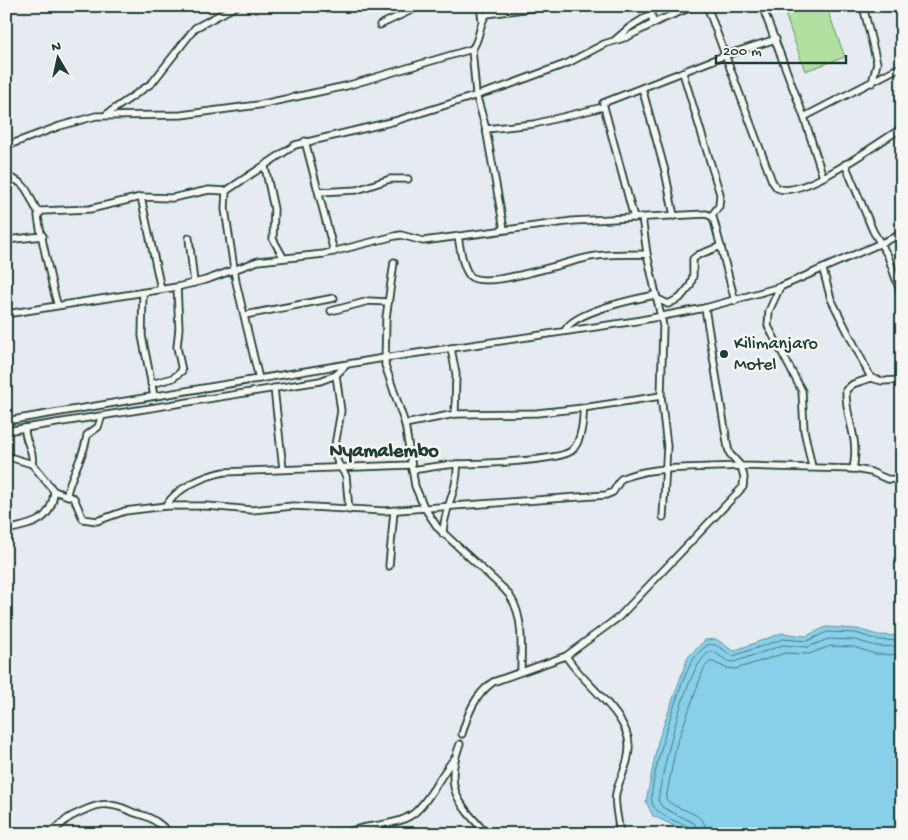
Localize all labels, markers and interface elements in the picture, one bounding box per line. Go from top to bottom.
north arrow [32,32,82,82]
scale bar [716,32,846,64]
text: N [51,39,62,57]
text: 200 m [723,43,762,61]
place label: Kilimanjaro Motel [734,334,818,376]
marker: Kilimanjaro Motel [718,348,730,360]
district label: Nyamalembo [329,441,439,464]

